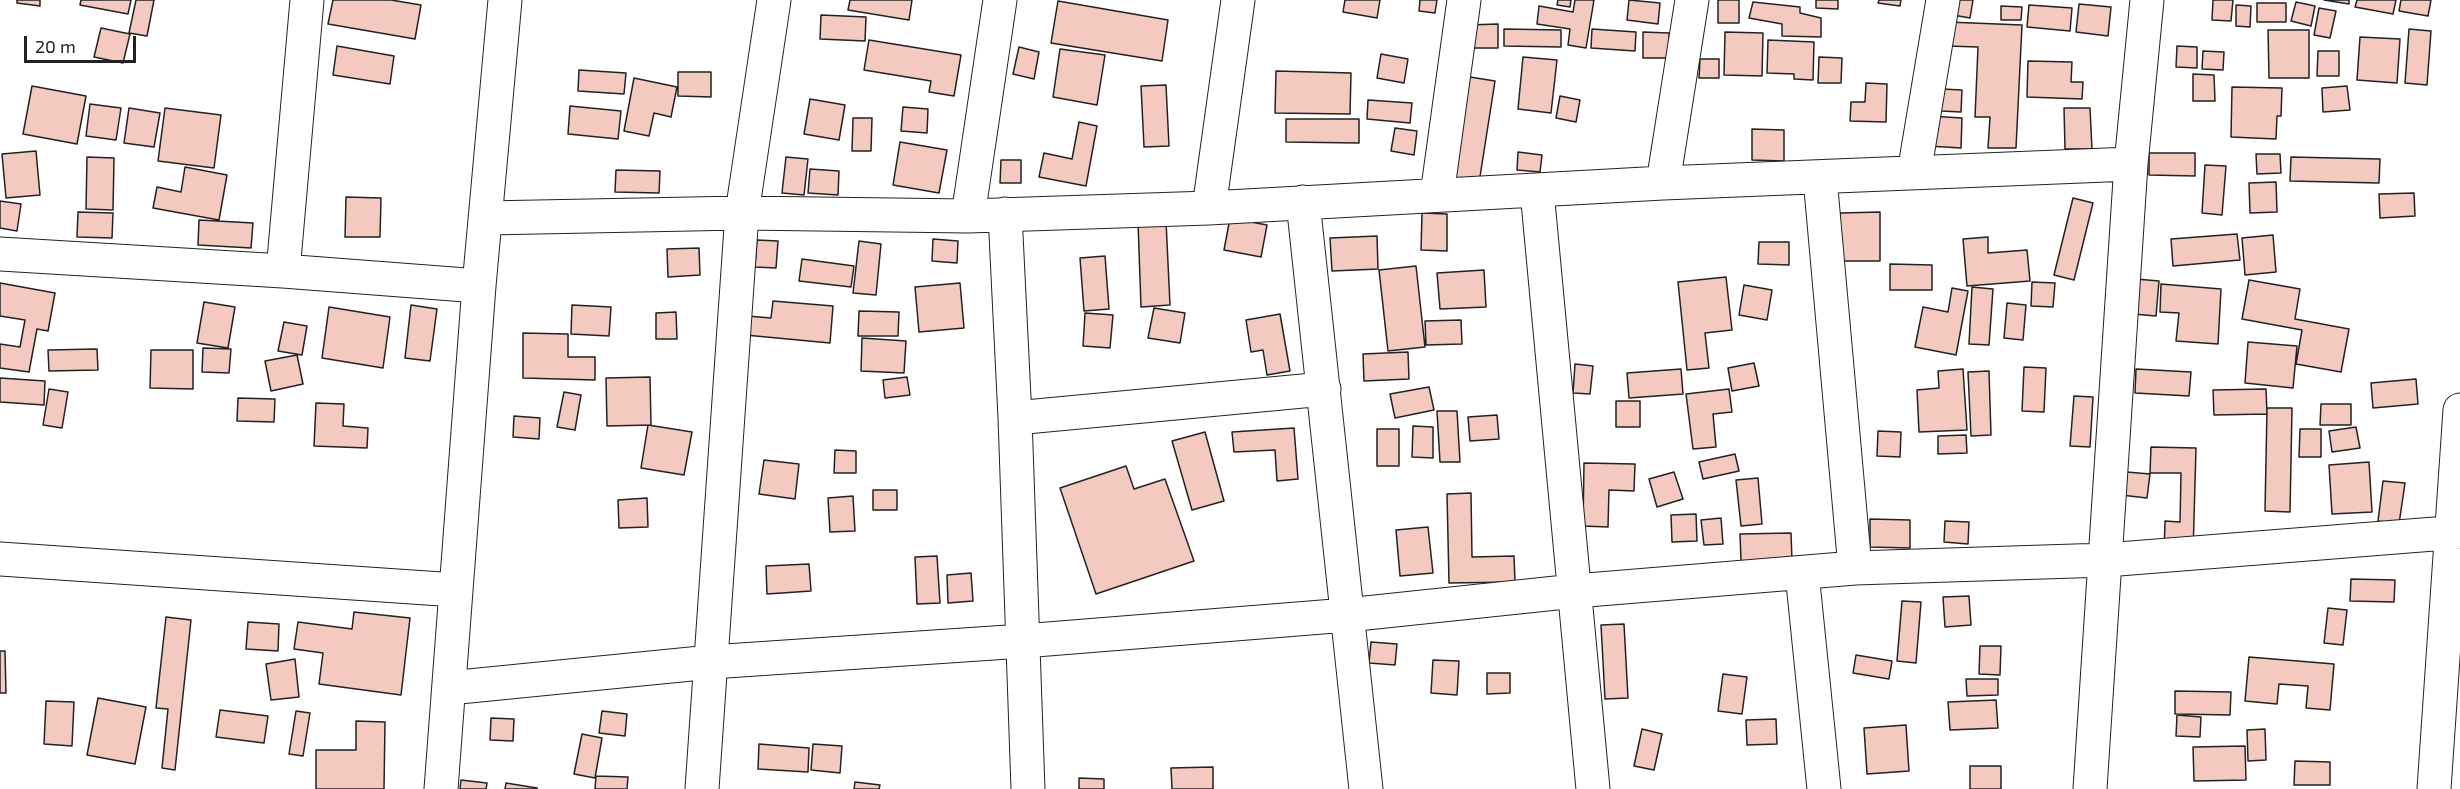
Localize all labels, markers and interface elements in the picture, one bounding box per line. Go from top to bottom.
scale bar [27,24,140,62]
text: 20 m [35,35,76,57]

